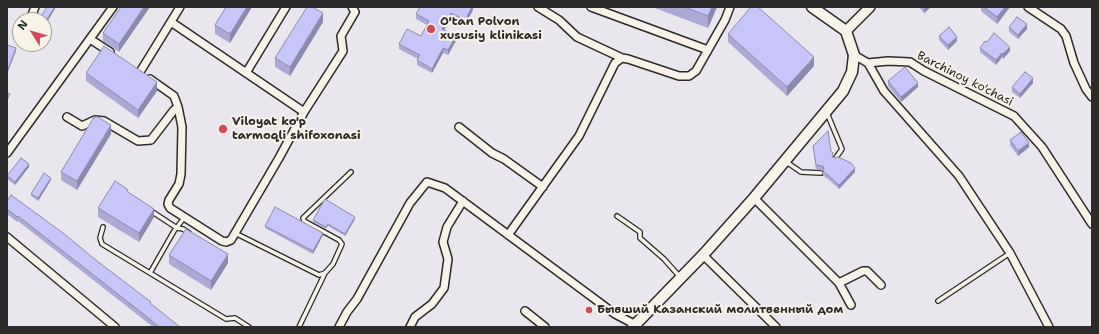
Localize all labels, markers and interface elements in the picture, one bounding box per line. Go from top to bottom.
north arrow [12,12,52,52]
place label: O'tan Polvon xususiy klinikasi [440,15,542,43]
text: N [14,17,31,33]
marker: O'tan Polvon xususiy klinikasi [425,23,437,35]
street label: Barchinoy ko'chasi [915,49,1015,109]
place label: Viloyat ko'p tarmoqli shifoxonasi [232,115,361,143]
marker: Viloyat ko'p tarmoqli shifoxonasi [217,123,229,135]
place label: Бывший Казанский молитвенный дом [597,303,843,317]
marker: Бывший Казанский молитвенный дом [584,305,594,315]

